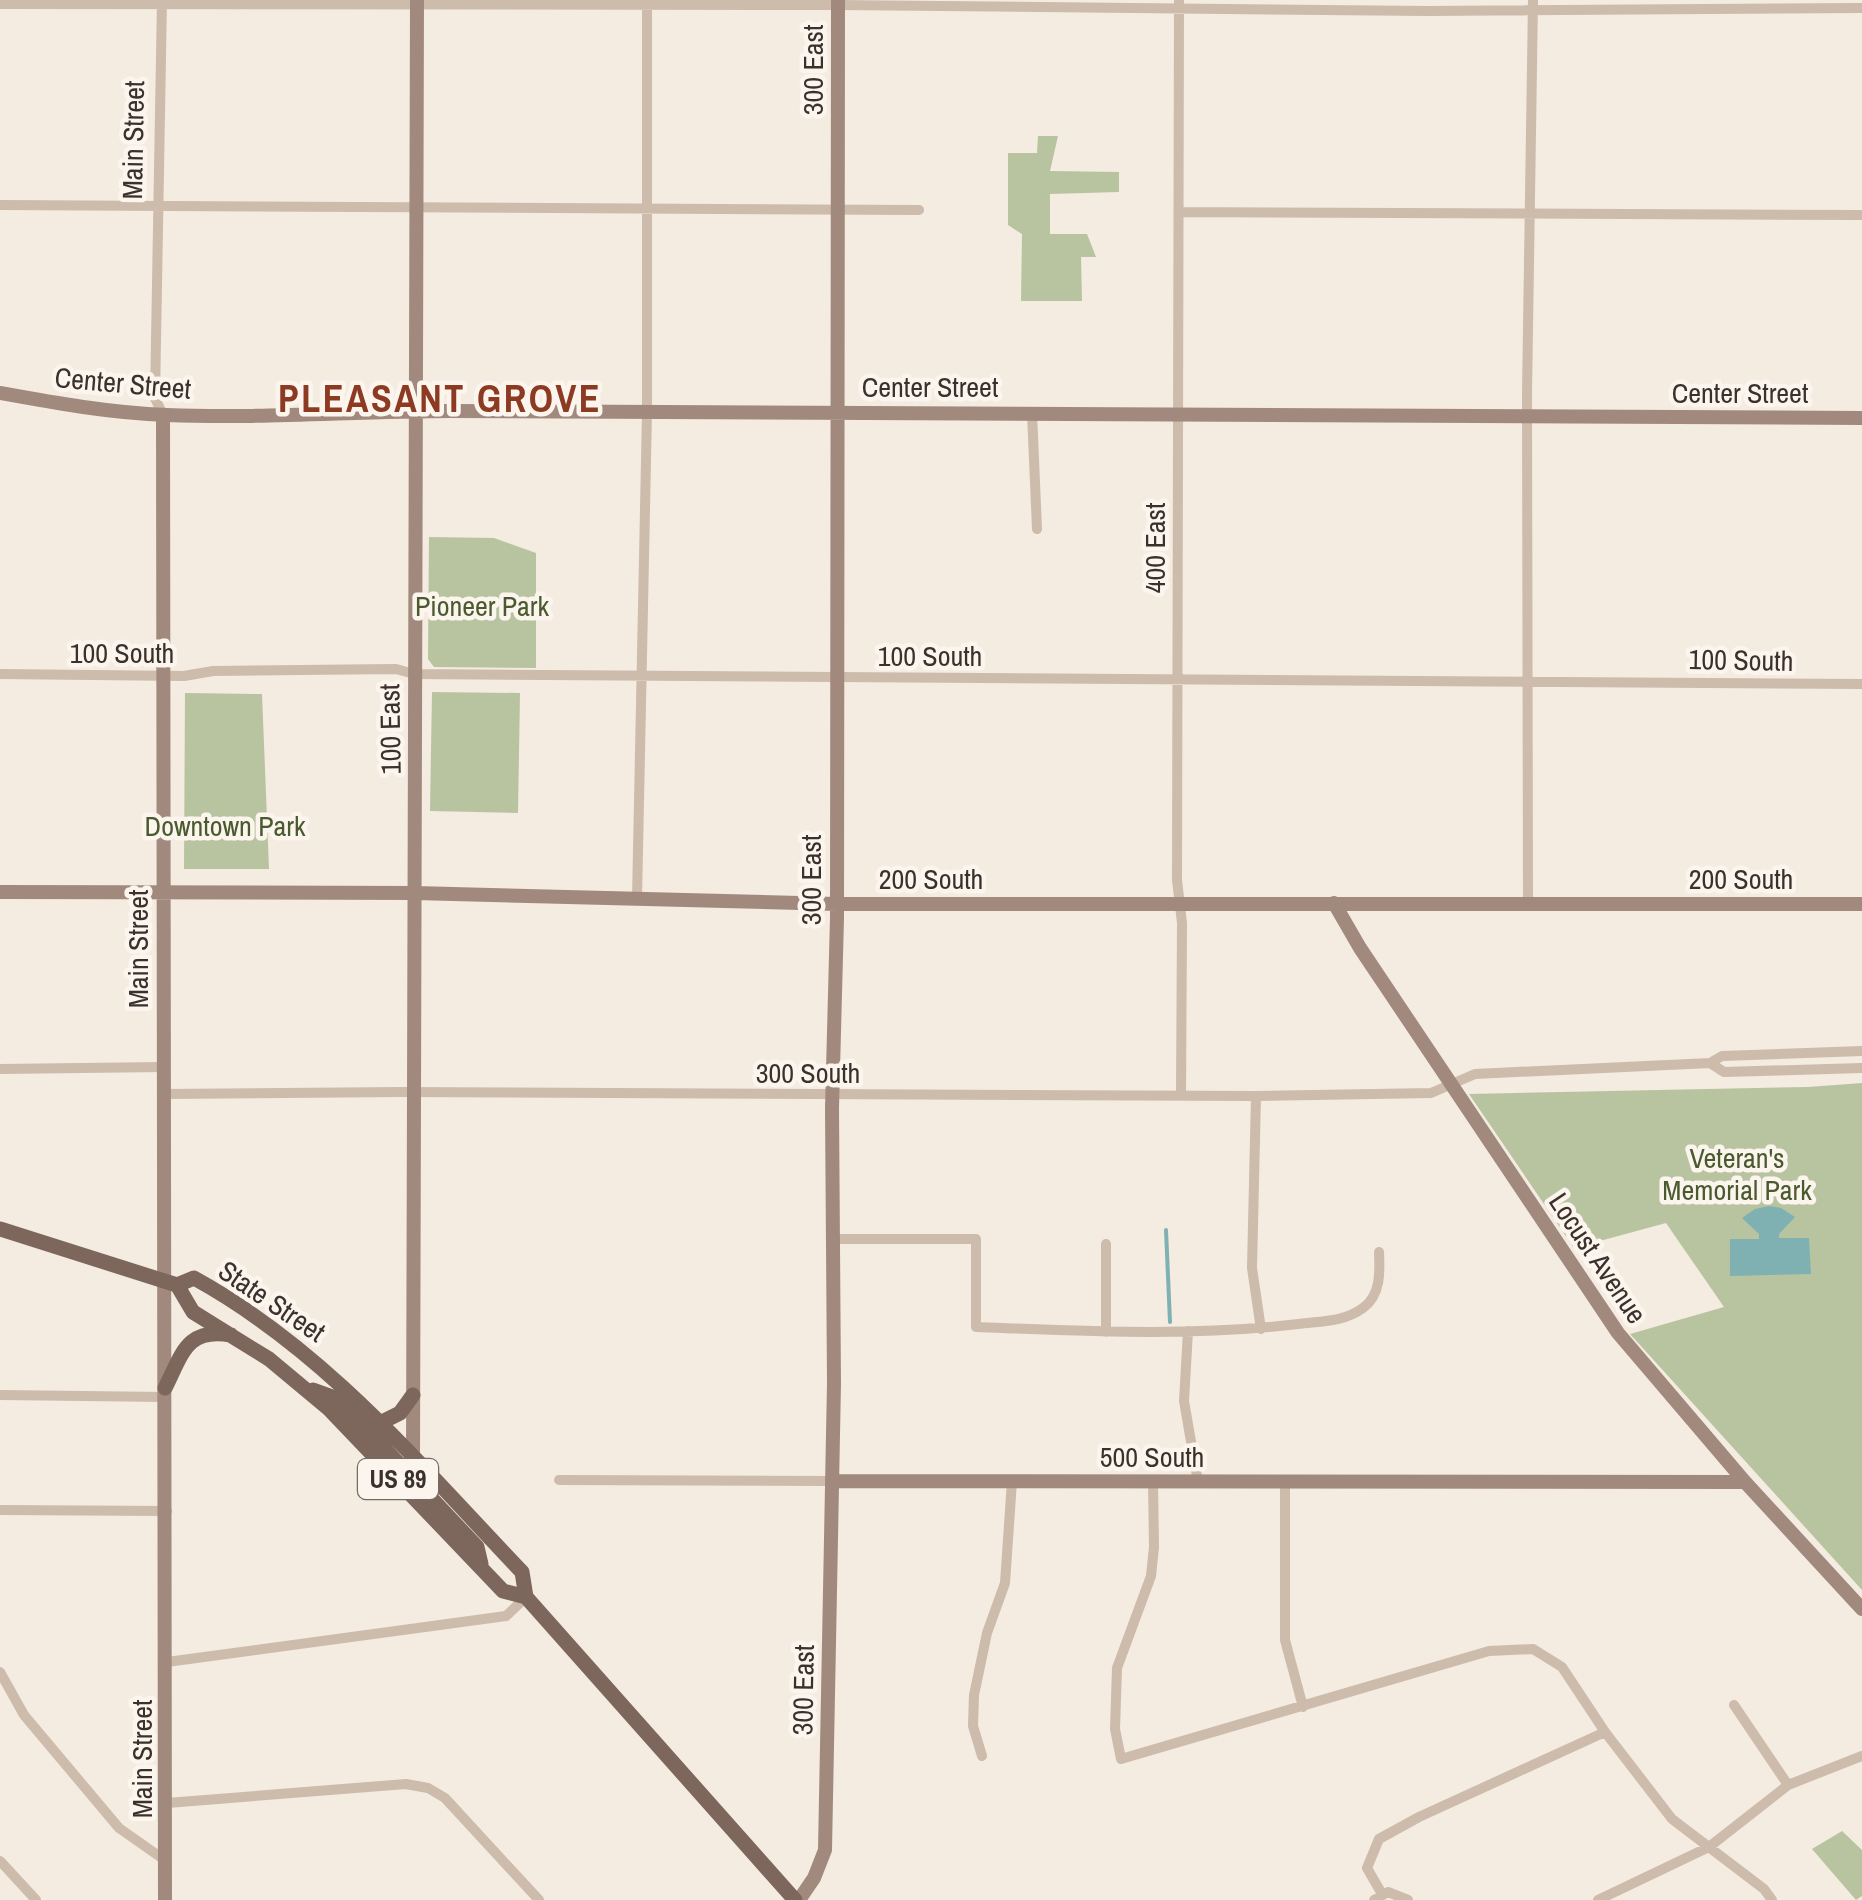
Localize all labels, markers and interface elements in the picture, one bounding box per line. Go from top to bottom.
street label: 300 East [794,25,832,115]
street label: Main Street [113,80,153,200]
street label: Center Street [53,358,193,408]
street label: Center Street [862,368,998,406]
district label: PLEASANT GROVE [278,373,602,424]
street label: Center Street [1672,374,1808,412]
street label: 400 East [1136,503,1174,593]
park label: Pioneer Park [415,587,550,625]
street label: 100 South [70,634,174,672]
street label: 100 South [878,637,982,675]
street label: 100 South [1688,640,1794,680]
street label: 100 East [370,683,410,775]
park label: Downtown Park [145,807,306,845]
street label: 300 East [792,835,830,925]
street label: 200 South [879,860,983,898]
street label: 200 South [1689,860,1793,898]
street label: Main Street [119,890,157,1008]
street label: 300 South [756,1054,860,1092]
park label: Veteran's Memorial Park [1662,1139,1812,1209]
street label: Locust Avenue [1540,1185,1656,1331]
street label: State Street [211,1251,333,1351]
street label: 500 South [1100,1438,1204,1476]
road number: US 89 [358,1459,438,1499]
street label: 300 East [783,1644,823,1736]
street label: Main Street [123,1700,161,1818]

